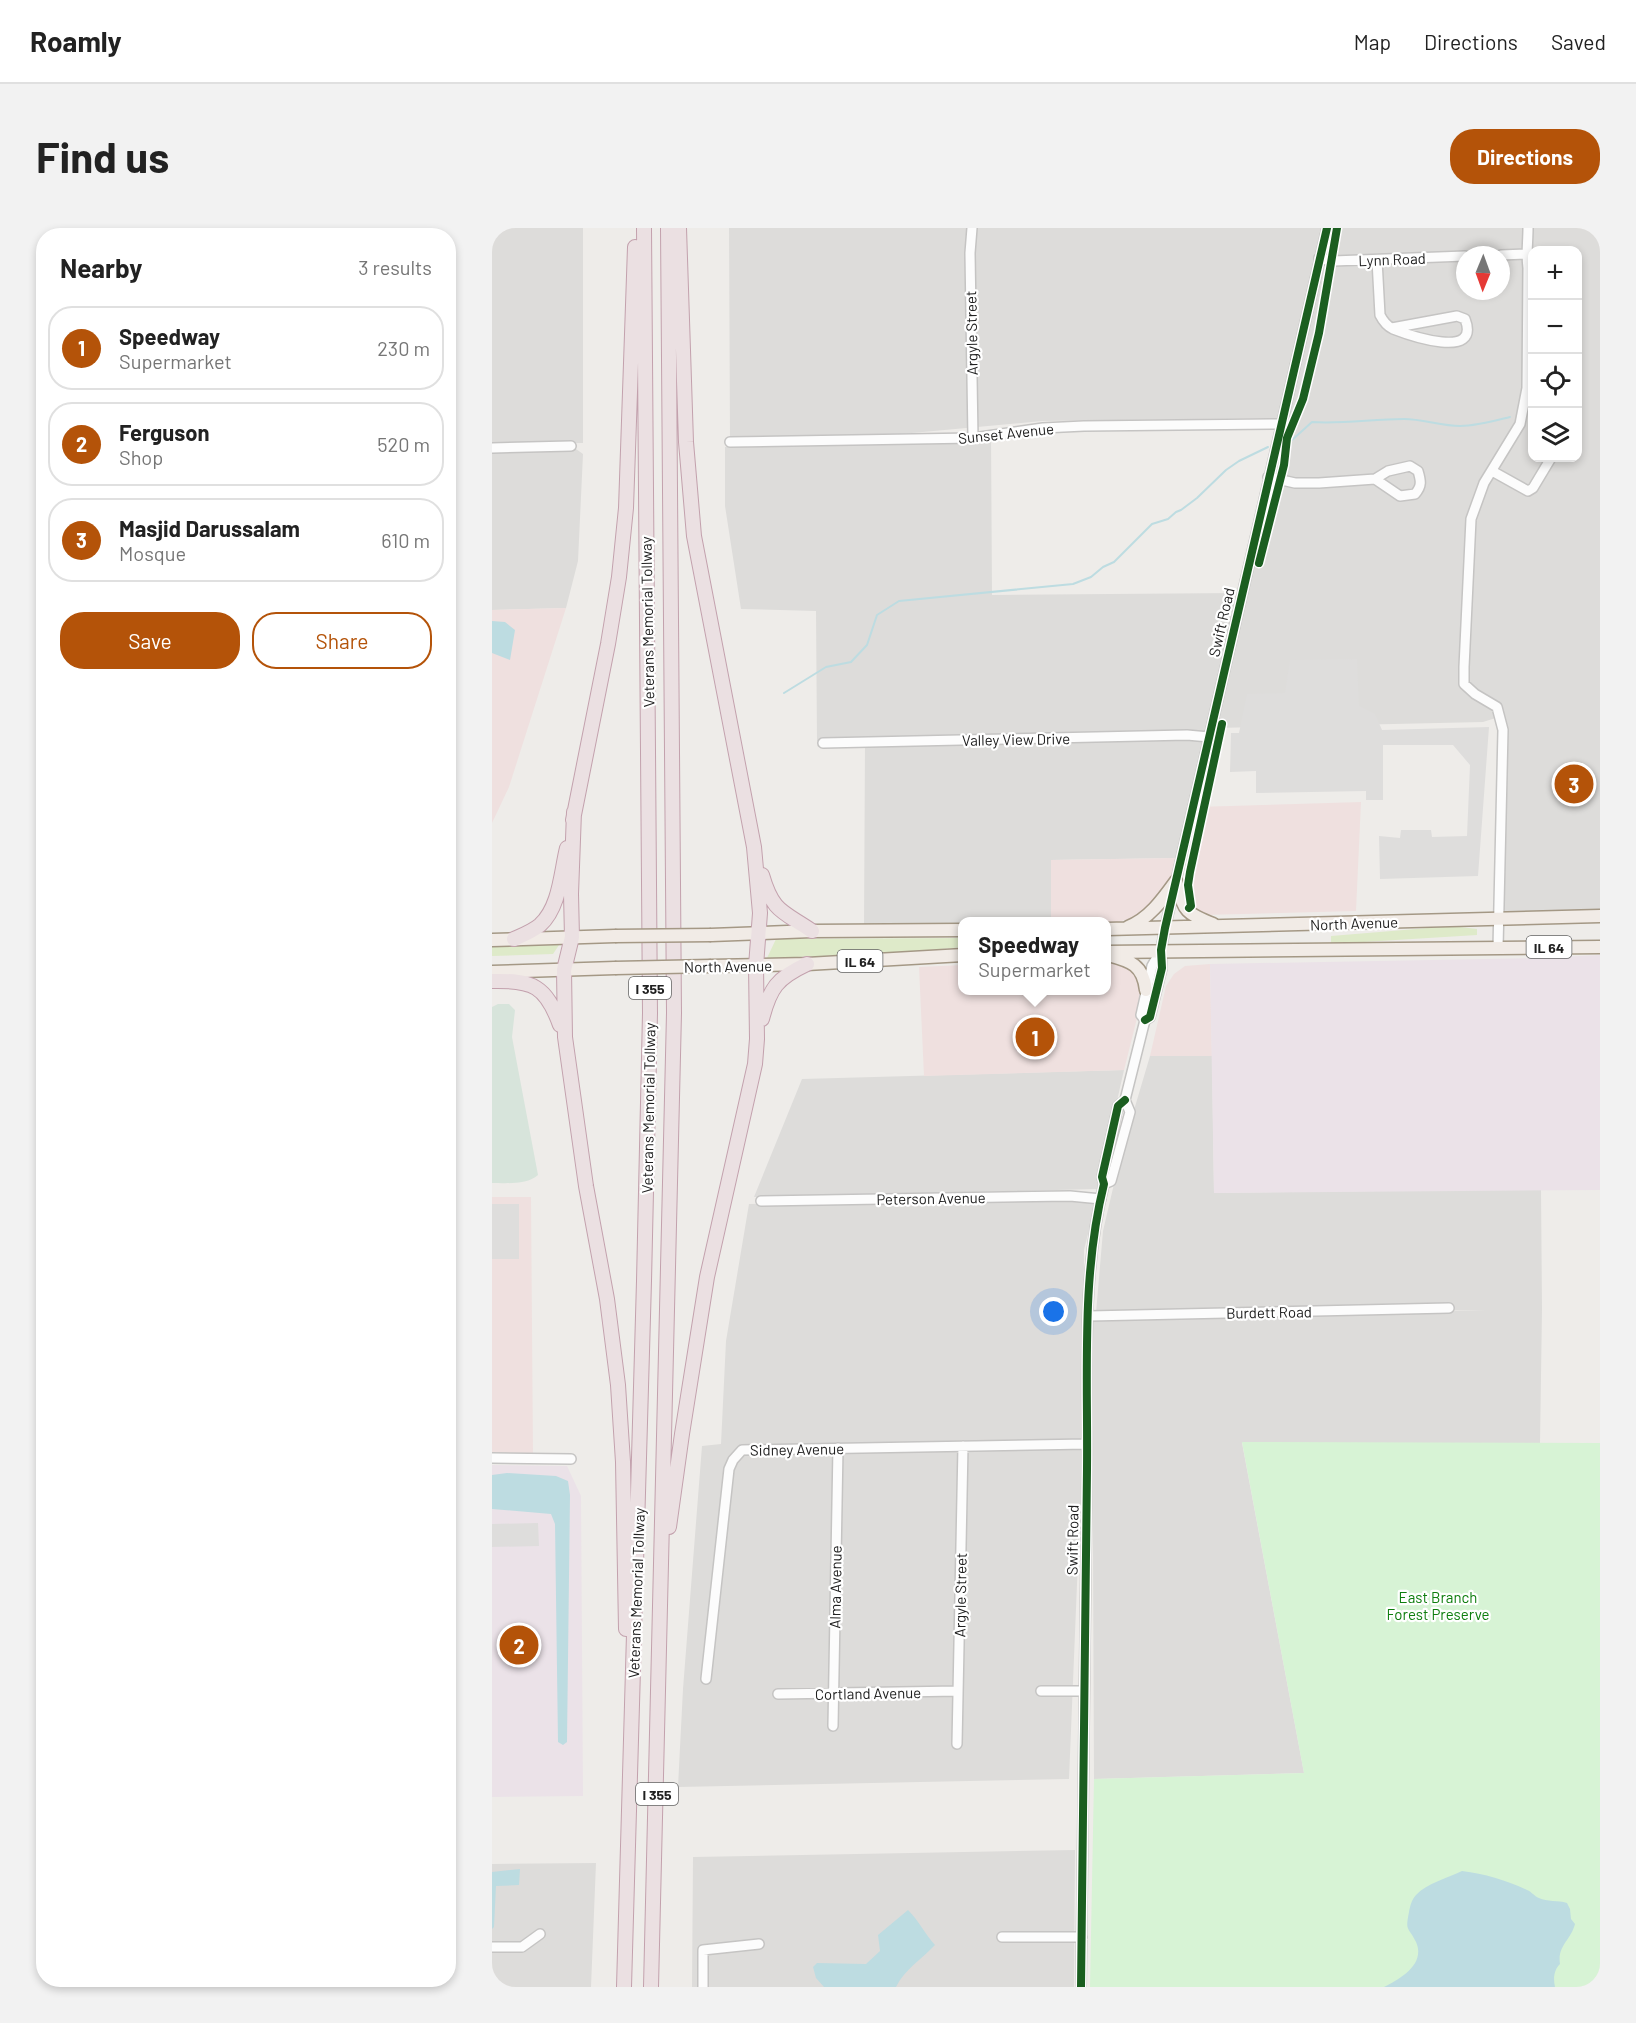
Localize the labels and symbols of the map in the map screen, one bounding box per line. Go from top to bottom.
north arrow [1456,246,1510,300]
street label: Lynn Road [1358,249,1426,269]
street label: Argyle Street [961,290,981,376]
street label: Sunset Avenue [957,419,1055,447]
street label: Veterans Memorial Tollway [637,536,657,708]
street label: Swift Road [1204,586,1238,658]
street label: Valley View Drive [962,729,1070,749]
pin: 3 [1554,762,1594,806]
street label: North Avenue [1310,912,1398,934]
road number: IL 64 [1526,936,1572,958]
road number: IL 64 [838,950,883,972]
street label: North Avenue [684,956,772,976]
road number: I 355 [629,977,671,999]
pin: 1 [1016,1014,1054,1060]
street label: Veterans Memorial Tollway [638,1022,658,1194]
street label: Peterson Avenue [876,1188,986,1208]
your location [1039,1297,1068,1326]
street label: Burdett Road [1226,1302,1312,1322]
street label: Sidney Avenue [750,1439,844,1459]
street label: Swift Road [1062,1505,1082,1575]
street label: Veterans Memorial Tollway [624,1507,648,1679]
street label: Alma Avenue [825,1545,845,1629]
street label: Argyle Street [950,1552,970,1638]
park label: East Branch Forest Preserve [1386,1588,1490,1623]
pin: 2 [500,1622,538,1668]
street label: Cortland Avenue [815,1683,921,1703]
road number: I 355 [636,1783,678,1805]

